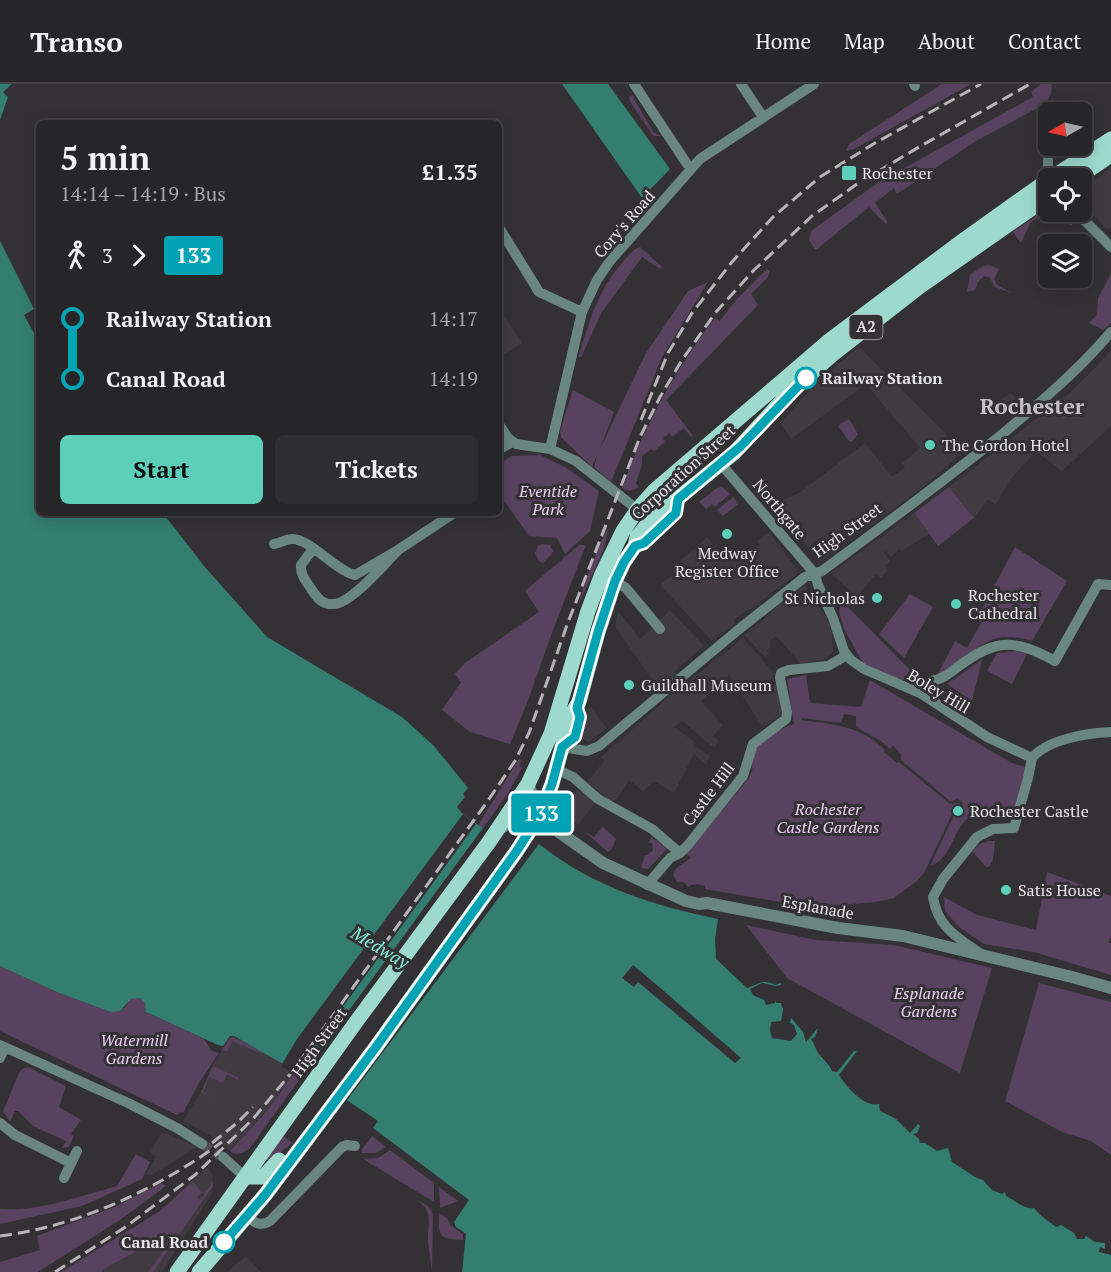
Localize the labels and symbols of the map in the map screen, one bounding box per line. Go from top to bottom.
north arrow [1038,102,1092,156]
place label: Rochester [862,162,934,184]
marker: Rochester [840,164,858,182]
street label: Cory's Road [589,185,660,262]
road number: A2 [850,315,882,339]
marker: Railway Station [795,367,817,389]
place label: Railway Station [822,367,943,389]
district label: Rochester [980,391,1085,420]
street label: Corporation Street [626,419,740,525]
place label: The Gordon Hotel [942,434,1070,456]
marker: The Gordon Hotel [923,438,937,452]
street label: Northgate [748,474,812,544]
park label: Eventide Park [518,480,577,520]
street label: High Street [808,497,886,563]
marker: Medway Register Office [720,527,734,541]
place label: Medway Register Office [675,542,779,582]
place label: Rochester Cathedral [968,584,1040,624]
place label: St Nicholas [785,587,865,609]
marker: St Nicholas [870,591,884,605]
marker: Rochester Cathedral [949,597,963,611]
street label: Boley Hill [904,664,975,718]
place label: Guildhall Museum [641,674,772,696]
marker: Guildhall Museum [622,678,636,692]
street label: Castle Hill [677,758,739,830]
line badge: 133 [506,794,576,832]
park label: Rochester Castle Gardens [776,798,880,838]
place label: Rochester Castle [970,800,1089,822]
marker: Rochester Castle [951,804,965,818]
place label: Satis House [1018,879,1101,901]
marker: Satis House [999,883,1013,897]
street label: Esplanade [780,890,856,924]
water label: Medway [346,920,415,974]
park label: Esplanade Gardens [893,982,964,1022]
street label: High Street [286,1003,352,1081]
park label: Watermill Gardens [100,1029,168,1069]
place label: Canal Road [121,1231,208,1253]
marker: Canal Road [213,1231,235,1253]

